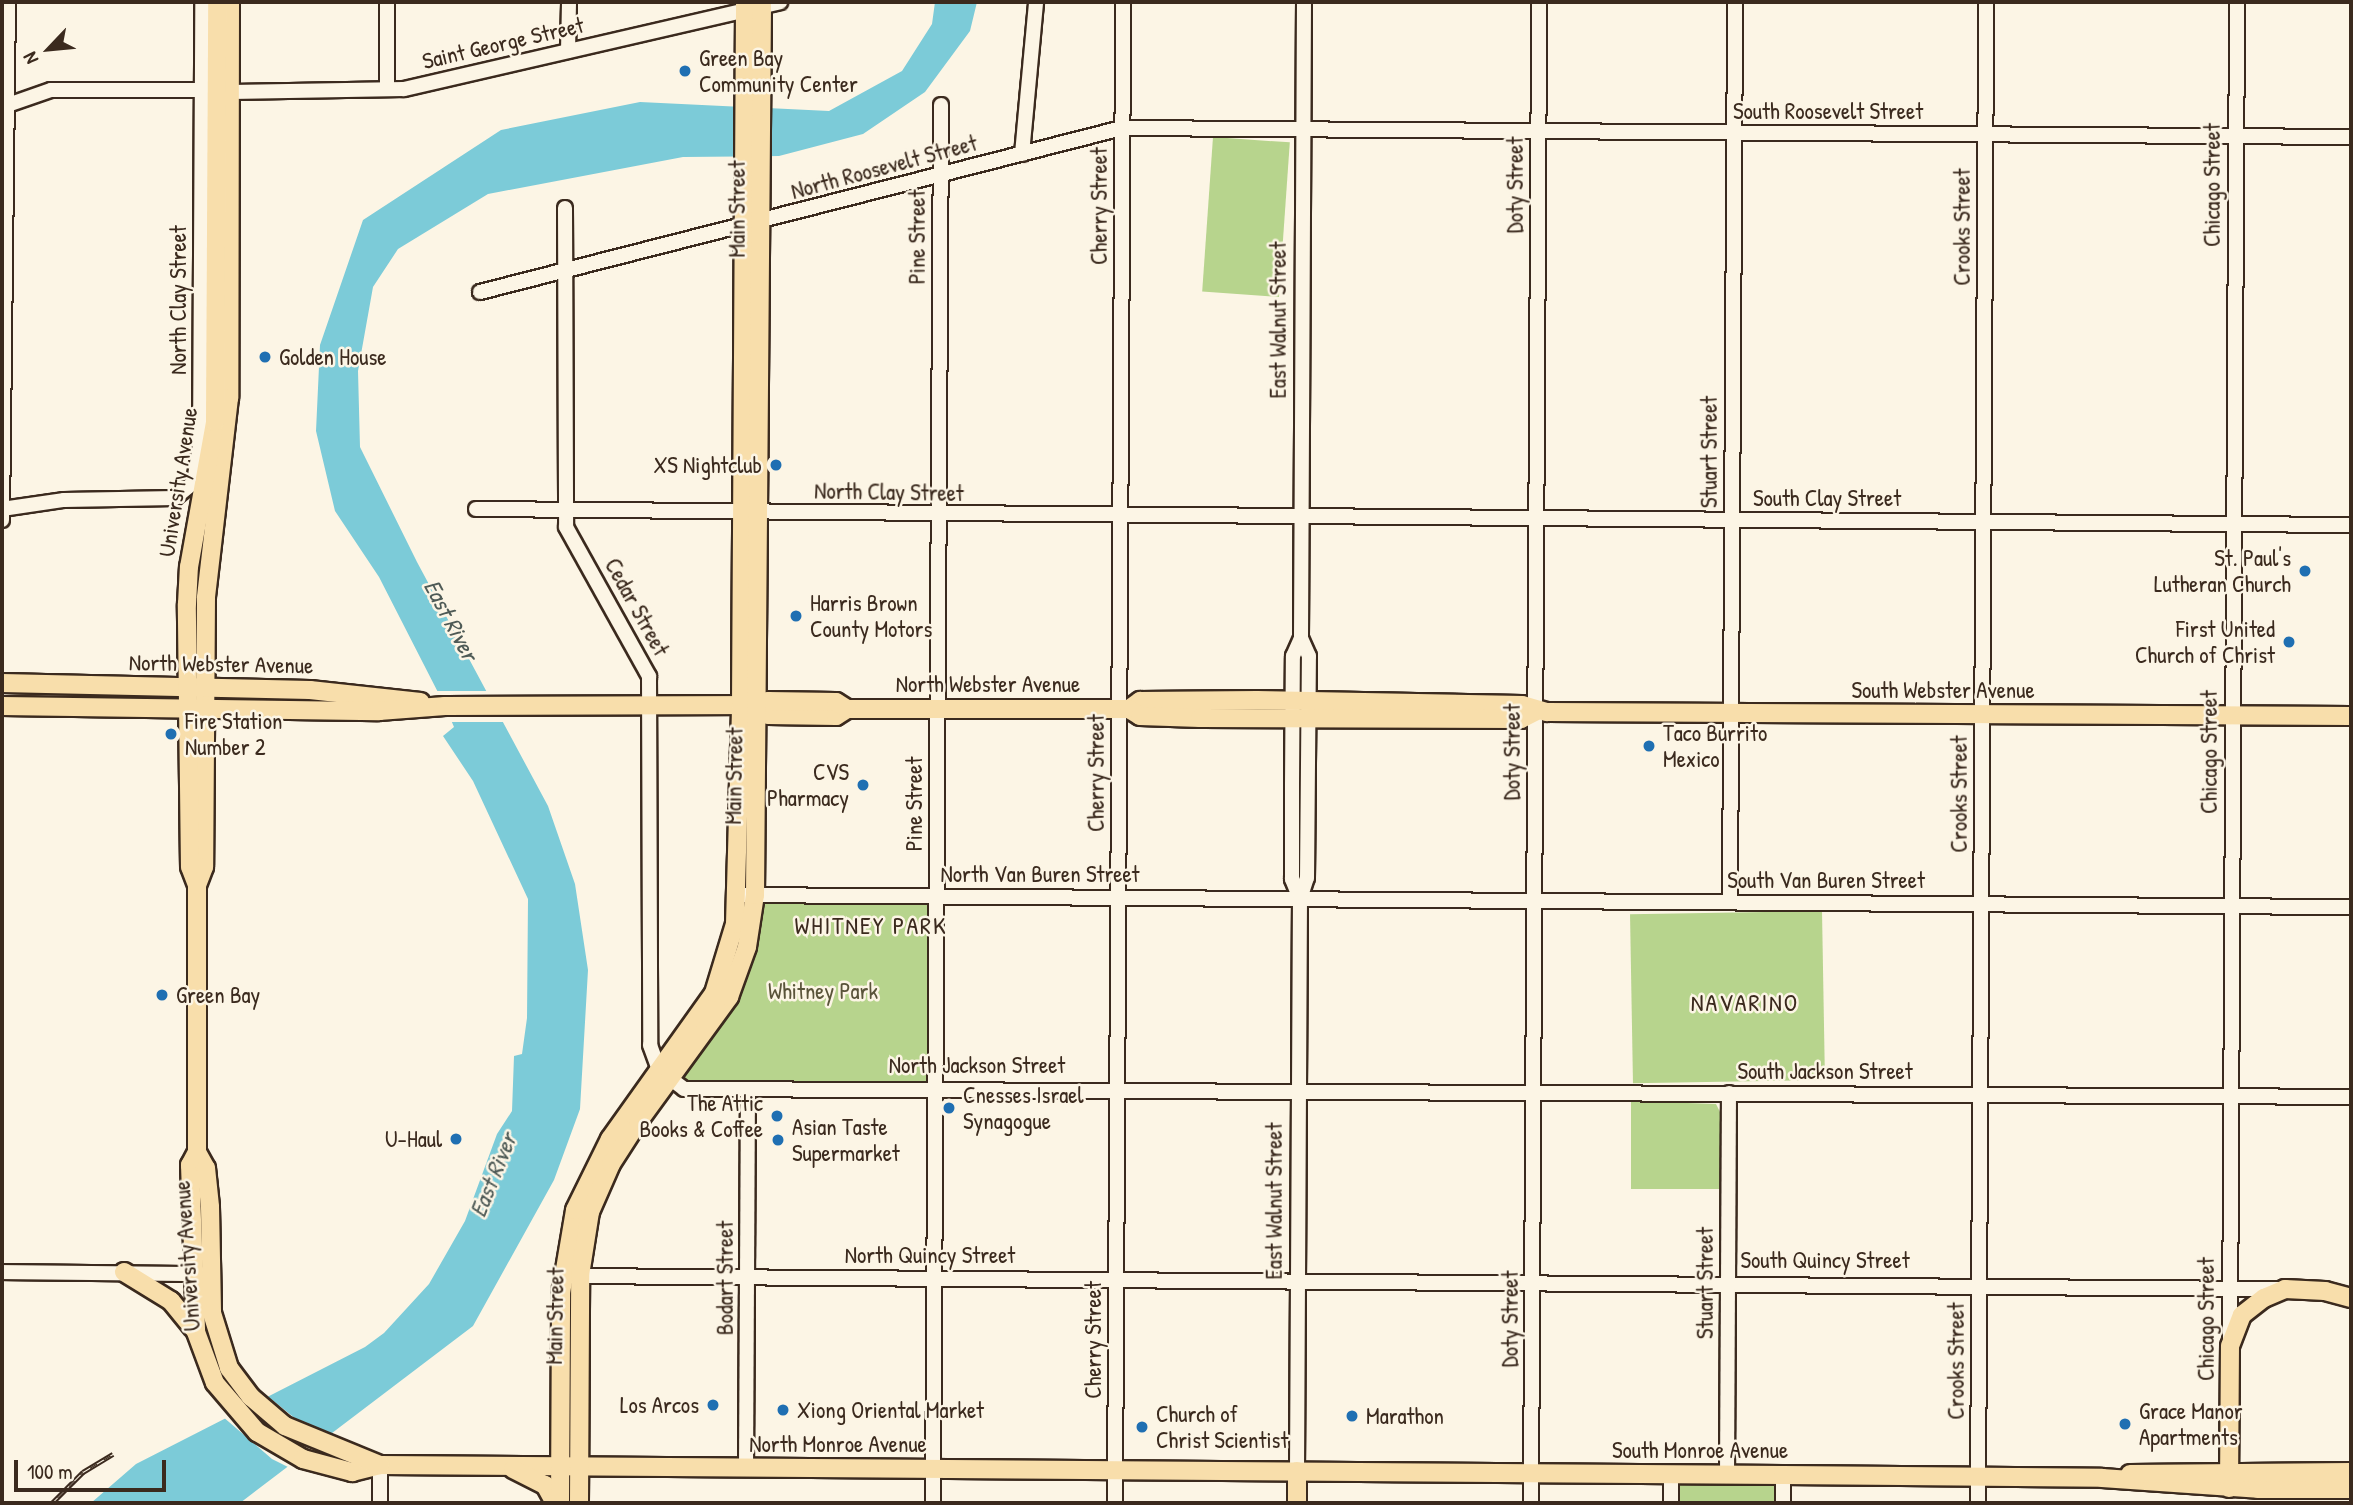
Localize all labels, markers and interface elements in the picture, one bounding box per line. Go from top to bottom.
street label: Saint George Street [420,11,586,75]
north arrow [14,14,84,84]
place label: Green Bay Community Center [699,44,858,98]
text: N [16,48,44,68]
marker: Green Bay Community Center [677,63,693,79]
street label: South Roosevelt Street [1733,97,1923,125]
street label: Chicago Street [2198,123,2226,247]
street label: North Roosevelt Street [788,129,980,205]
street label: Doty Street [1501,137,1529,233]
street label: Cherry Street [1085,147,1113,265]
street label: Main Street [723,160,751,258]
street label: Crooks Street [1948,168,1976,286]
street label: Pine Street [903,190,931,284]
street label: North Clay Street [164,225,192,375]
street label: East Walnut Street [1264,242,1292,398]
place label: Golden House [279,343,386,371]
marker: Golden House [257,349,273,365]
street label: Stuart Street [1695,396,1723,508]
street label: University Avenue [153,405,203,559]
place label: XS Nightclub [653,451,762,479]
marker: XS Nightclub [768,457,784,473]
street label: North Clay Street [814,477,964,507]
street label: South Clay Street [1753,484,1901,512]
place label: St. Paul's Lutheran Church [2154,544,2291,598]
street label: Cedar Street [599,553,675,661]
marker: St. Paul's Lutheran Church [2297,563,2313,579]
water label: East River [418,575,484,665]
place label: Harris Brown County Motors [810,589,932,643]
marker: Harris Brown County Motors [788,608,804,624]
place label: First United Church of Christ [2135,615,2275,669]
marker: First United Church of Christ [2281,634,2297,650]
street label: North Webster Avenue [129,649,313,679]
street label: North Webster Avenue [896,670,1080,698]
street label: South Webster Avenue [1851,676,2035,704]
street label: Chicago Street [2195,690,2223,814]
street label: Doty Street [1498,704,1526,800]
place label: Fire Station Number 2 [185,707,282,761]
street label: Cherry Street [1082,714,1110,832]
place label: Taco Burrito Mexico [1663,719,1767,773]
marker: Fire Station Number 2 [163,726,179,742]
street label: Main Street [719,727,749,825]
street label: Crooks Street [1945,735,1973,853]
marker: Taco Burrito Mexico [1641,738,1657,754]
street label: Pine Street [900,757,928,851]
place label: CVS Pharmacy [767,758,849,812]
marker: CVS Pharmacy [855,777,871,793]
street label: North Van Buren Street [941,860,1139,888]
street label: South Van Buren Street [1727,866,1925,894]
district label: WHITNEY PARK [796,912,946,940]
park label: Whitney Park [768,977,878,1005]
place label: Green Bay [176,981,260,1009]
marker: Green Bay [154,987,170,1003]
district label: NAVARINO [1692,989,1798,1017]
street label: North Jackson Street [889,1051,1065,1079]
street label: South Jackson Street [1737,1057,1913,1085]
place label: Cnesses Israel Synagogue [963,1081,1084,1135]
place label: The Attic Books & Coffee [639,1089,763,1143]
marker: Cnesses Israel Synagogue [941,1100,957,1116]
marker: The Attic Books & Coffee [769,1108,785,1124]
place label: Asian Taste Supermarket [792,1113,900,1167]
street label: East Walnut Street [1260,1123,1288,1279]
place label: U-Haul [385,1125,442,1153]
water label: East River [463,1129,523,1221]
marker: U-Haul [448,1131,464,1147]
marker: Asian Taste Supermarket [770,1132,786,1148]
street label: University Avenue [168,1180,206,1332]
street label: Bodart Street [711,1221,739,1335]
street label: Stuart Street [1691,1227,1719,1339]
street label: North Quincy Street [845,1241,1015,1269]
street label: South Quincy Street [1740,1246,1910,1274]
street label: Chicago Street [2192,1257,2220,1381]
street label: Main Street [540,1267,570,1365]
street label: Doty Street [1496,1271,1524,1367]
street label: Cherry Street [1079,1281,1107,1399]
street label: Crooks Street [1942,1302,1970,1420]
place label: Los Arcos [620,1391,699,1419]
place label: Xiong Oriental Market [797,1396,984,1424]
marker: Los Arcos [705,1397,721,1413]
place label: Grace Manor Apartments [2139,1397,2242,1451]
place label: Church of Christ Scientist [1156,1400,1288,1454]
marker: Xiong Oriental Market [775,1402,791,1418]
place label: Marathon [1366,1402,1444,1430]
marker: Marathon [1344,1408,1360,1424]
marker: Grace Manor Apartments [2117,1416,2133,1432]
marker: Church of Christ Scientist [1134,1419,1150,1435]
street label: North Monroe Avenue [749,1430,927,1458]
street label: South Monroe Avenue [1612,1436,1788,1464]
scale bar [18,1446,170,1490]
text: 100 m [27,1457,73,1486]

